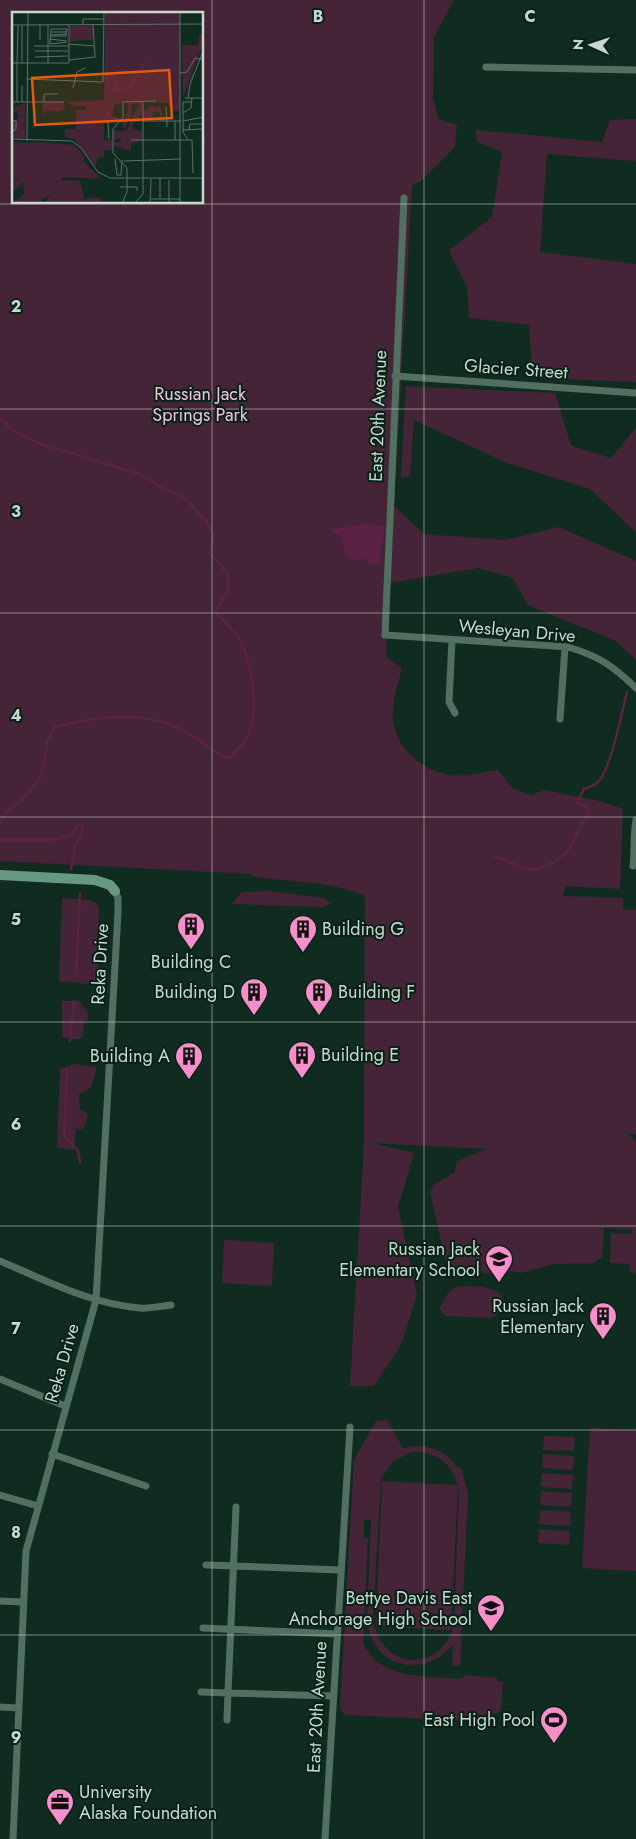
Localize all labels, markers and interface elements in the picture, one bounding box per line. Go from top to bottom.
text: B [313,5,323,28]
text: C [524,5,536,28]
inset map [12,12,204,204]
north arrow [566,20,616,70]
text: N [568,38,588,50]
text: 2 [11,295,21,318]
street label: East 20th Avenue [363,350,393,482]
street label: Glacier Street [463,352,569,386]
park label: Russian Jack Springs Park [152,381,248,428]
text: 3 [11,500,21,523]
street label: Wesleyan Drive [457,613,577,649]
text: 4 [10,704,22,727]
text: 5 [11,908,21,931]
building icon: Building C [176,911,206,950]
building icon: Building G [288,914,318,953]
place label: Building G [322,916,404,942]
street label: Reka Drive [85,923,115,1005]
place label: Building C [151,949,231,975]
building icon: Building D [239,977,269,1016]
building icon: Building F [304,977,334,1016]
place label: Building D [154,979,235,1005]
place label: Building F [338,979,415,1005]
building icon: Building E [287,1040,317,1079]
building icon: Building A [174,1041,204,1080]
place label: Building E [321,1042,399,1068]
place label: Building A [90,1043,170,1069]
text: 6 [11,1113,21,1136]
place label: Russian Jack Elementary School [339,1236,480,1283]
school or university icon: Russian Jack Elementary School [484,1244,514,1283]
place label: Russian Jack Elementary [492,1293,584,1340]
building icon: Russian Jack Elementary [588,1301,618,1340]
text: 7 [11,1317,21,1340]
street label: Reka Drive [38,1320,86,1406]
text: 8 [11,1521,21,1544]
place label: Bettye Davis East Anchorage High School [289,1585,473,1632]
school or university icon: Bettye Davis East Anchorage High School [476,1593,506,1632]
street label: East 20th Avenue [301,1640,333,1774]
sports icon: East High Pool [539,1705,569,1744]
place label: East High Pool [424,1707,535,1733]
text: 9 [11,1726,21,1749]
place label: University Alaska Foundation [79,1779,217,1826]
office icon: University Alaska Foundation [45,1787,75,1826]

